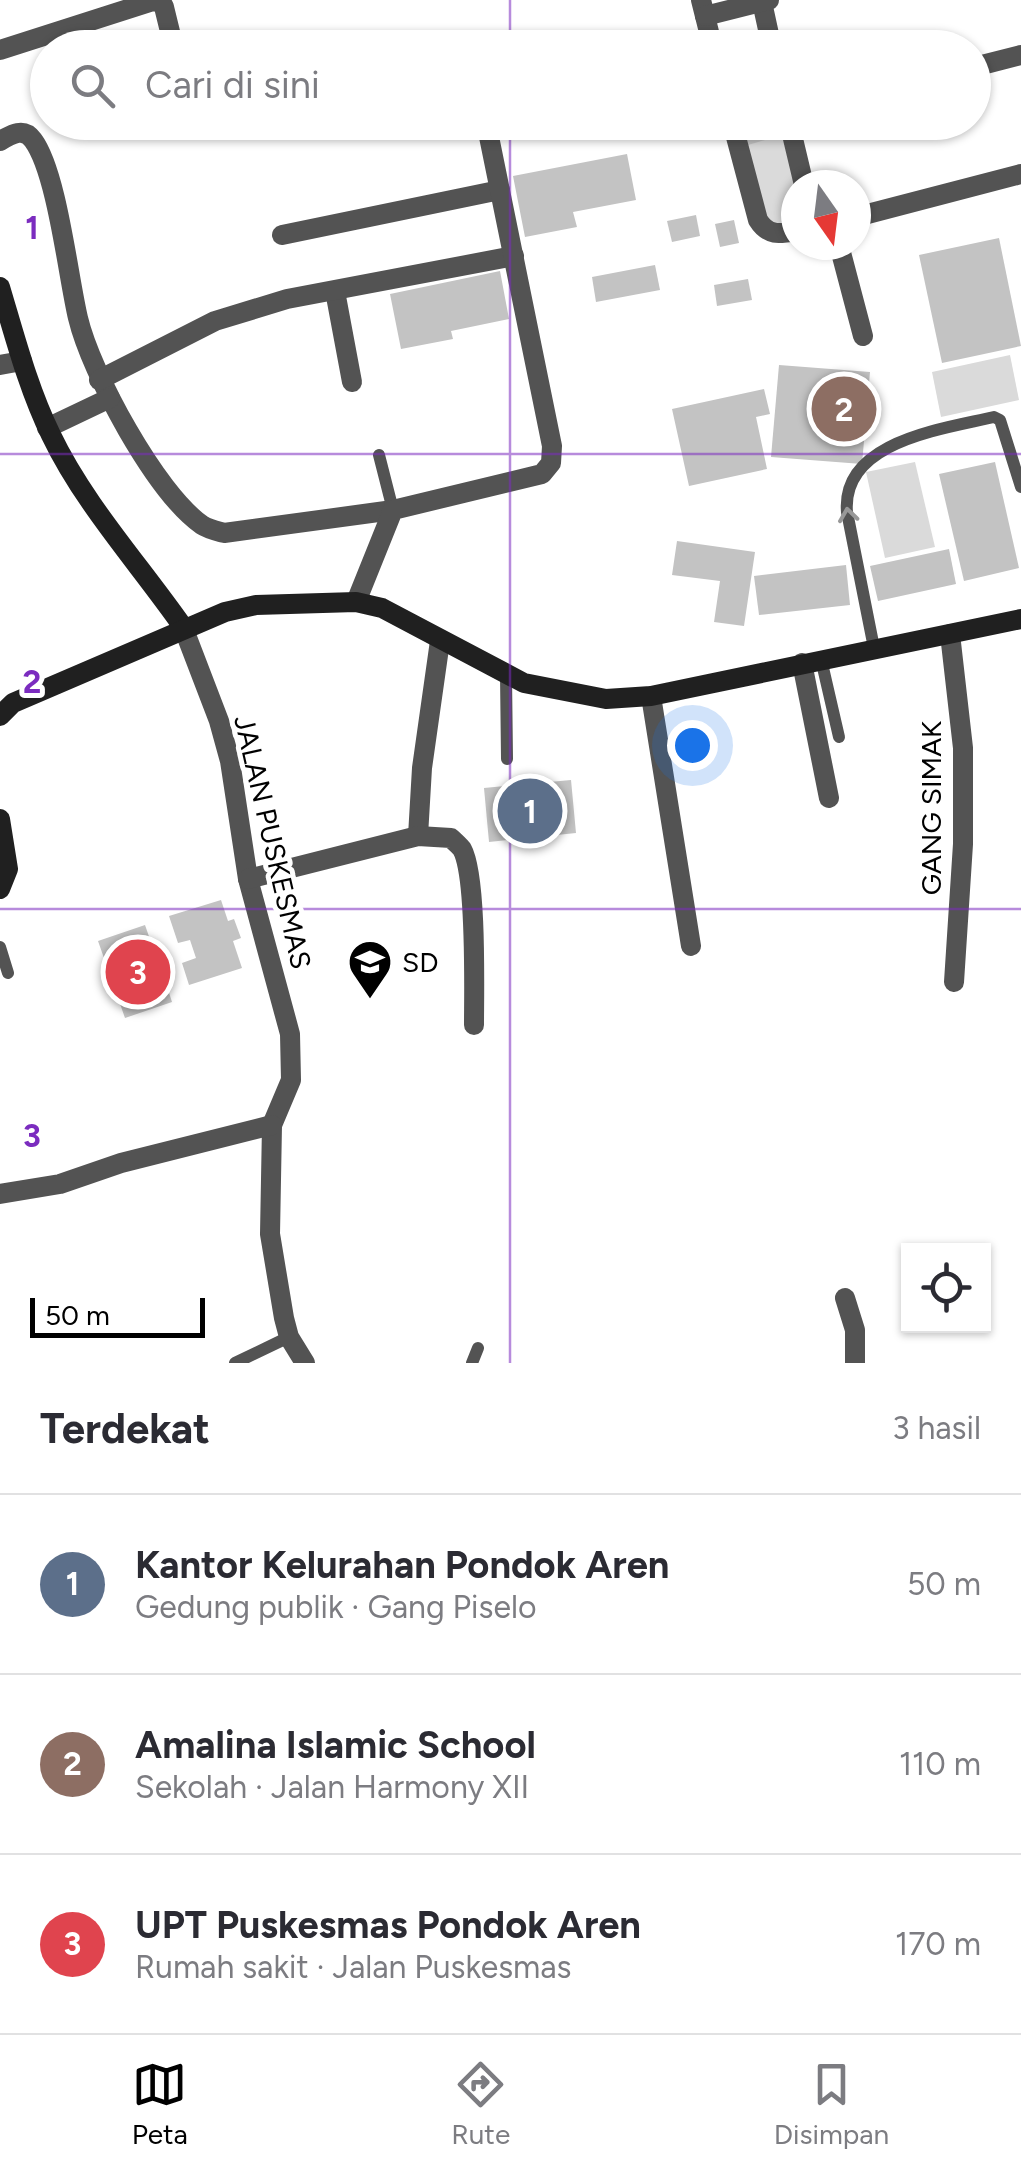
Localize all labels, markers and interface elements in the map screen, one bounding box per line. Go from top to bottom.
search box [30,30,991,140]
icon: search [65,58,120,113]
text: Cari di sini [145,62,320,108]
north arrow [781,170,871,260]
text: 1 [25,209,39,247]
pin: 2 [812,372,876,446]
one-way arrow [838,507,859,523]
text: 2 [23,663,41,701]
street label: JALAN PUSKESMAS [227,712,319,972]
your location [667,720,718,771]
street label: GANG SIMAK [914,721,948,895]
pin: 1 [498,774,562,848]
pin: 3 [106,934,170,1010]
school or university icon: SD [347,939,393,1000]
place label: SD [402,945,438,979]
text: 3 [23,1117,41,1155]
map controls [901,1243,991,1333]
button: locate [901,1243,991,1333]
scale bar [30,1293,205,1338]
text: 50 m [45,1298,110,1332]
text: Terdekat [40,1403,210,1454]
text: 3 hasil [892,1409,981,1447]
text: Kantor Kelurahan Pondok Aren [135,1542,669,1588]
text: 1 [66,1565,79,1603]
text: 50 m [907,1565,981,1603]
text: Gedung publik · Gang Piselo [135,1588,537,1626]
text: Amalina Islamic School [135,1722,536,1768]
text: 2 [63,1745,82,1783]
text: 110 m [899,1745,981,1783]
text: Sekolah · Jalan Harmony XII [135,1768,529,1806]
text: UPT Puskesmas Pondok Aren [135,1902,641,1948]
text: 3 [64,1925,81,1963]
text: 170 m [895,1925,981,1963]
text: Rumah sakit · Jalan Puskesmas [135,1948,572,1986]
tab: Peta [132,2057,188,2151]
tab: Rute [451,2057,510,2151]
tab: Disimpan [774,2057,889,2151]

